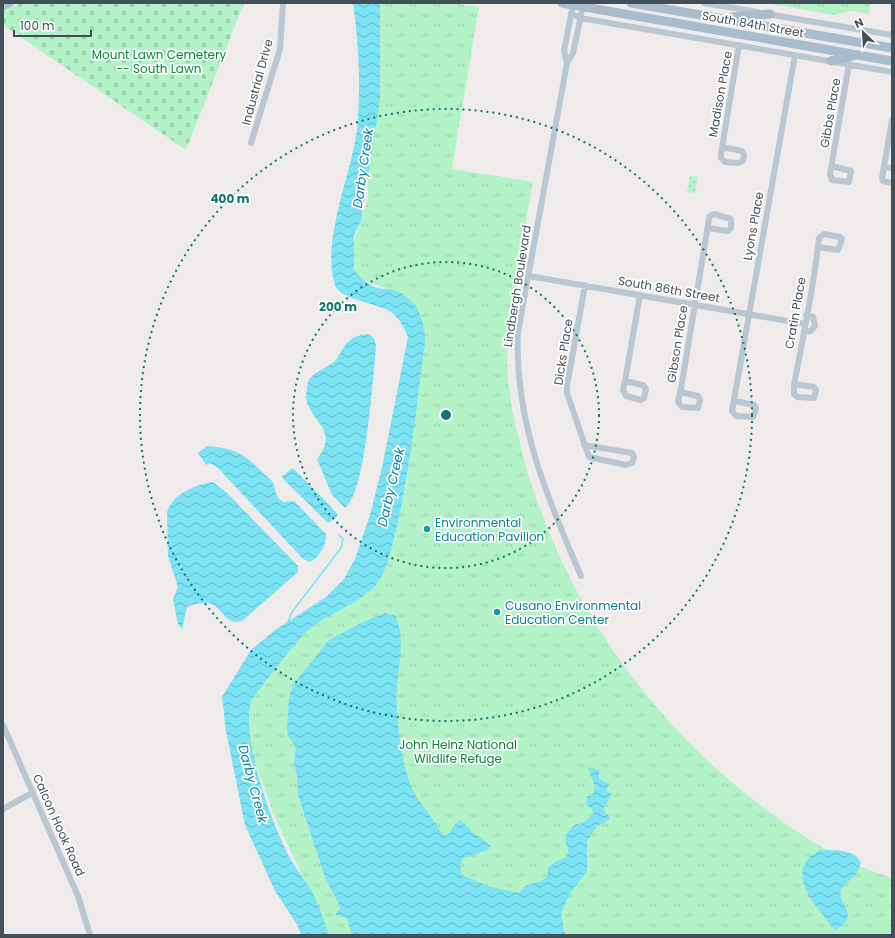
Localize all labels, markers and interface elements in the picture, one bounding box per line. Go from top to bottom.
street label: South 84th Street [701,7,805,41]
scale bar [14,12,91,38]
north arrow [843,12,883,52]
text: N [852,14,866,32]
text: 100 m [20,17,54,34]
street label: Industrial Drive [237,37,277,127]
park label: Mount Lawn Cemetery -- South Lawn [92,46,226,77]
street label: Madison Place [704,50,736,138]
street label: Gibbs Place [815,77,845,149]
water label: Darby Creek [348,126,378,209]
text: 400 m [210,190,250,207]
street label: Lyons Place [739,190,767,262]
street label: Lindbergh Boulevard [499,224,535,348]
street label: South 86th Street [617,272,721,306]
street label: Cratin Place [780,276,810,350]
text: 200 m [319,298,357,315]
street label: Gibson Place [663,304,691,384]
street label: Dicks Place [549,318,577,386]
centre of rings [439,408,453,422]
water label: Darby Creek [373,444,410,528]
place label: Environmental Education Pavilion [435,514,544,545]
marker: Environmental Education Pavilion [422,524,432,534]
place label: Cusano Environmental Education Center [505,597,641,628]
marker: Cusano Environmental Education Center [492,607,502,617]
park label: John Heinz National Wildlife Refuge [399,736,517,767]
water label: Darby Creek [233,743,273,827]
street label: Calcon Hook Road [29,771,89,879]

